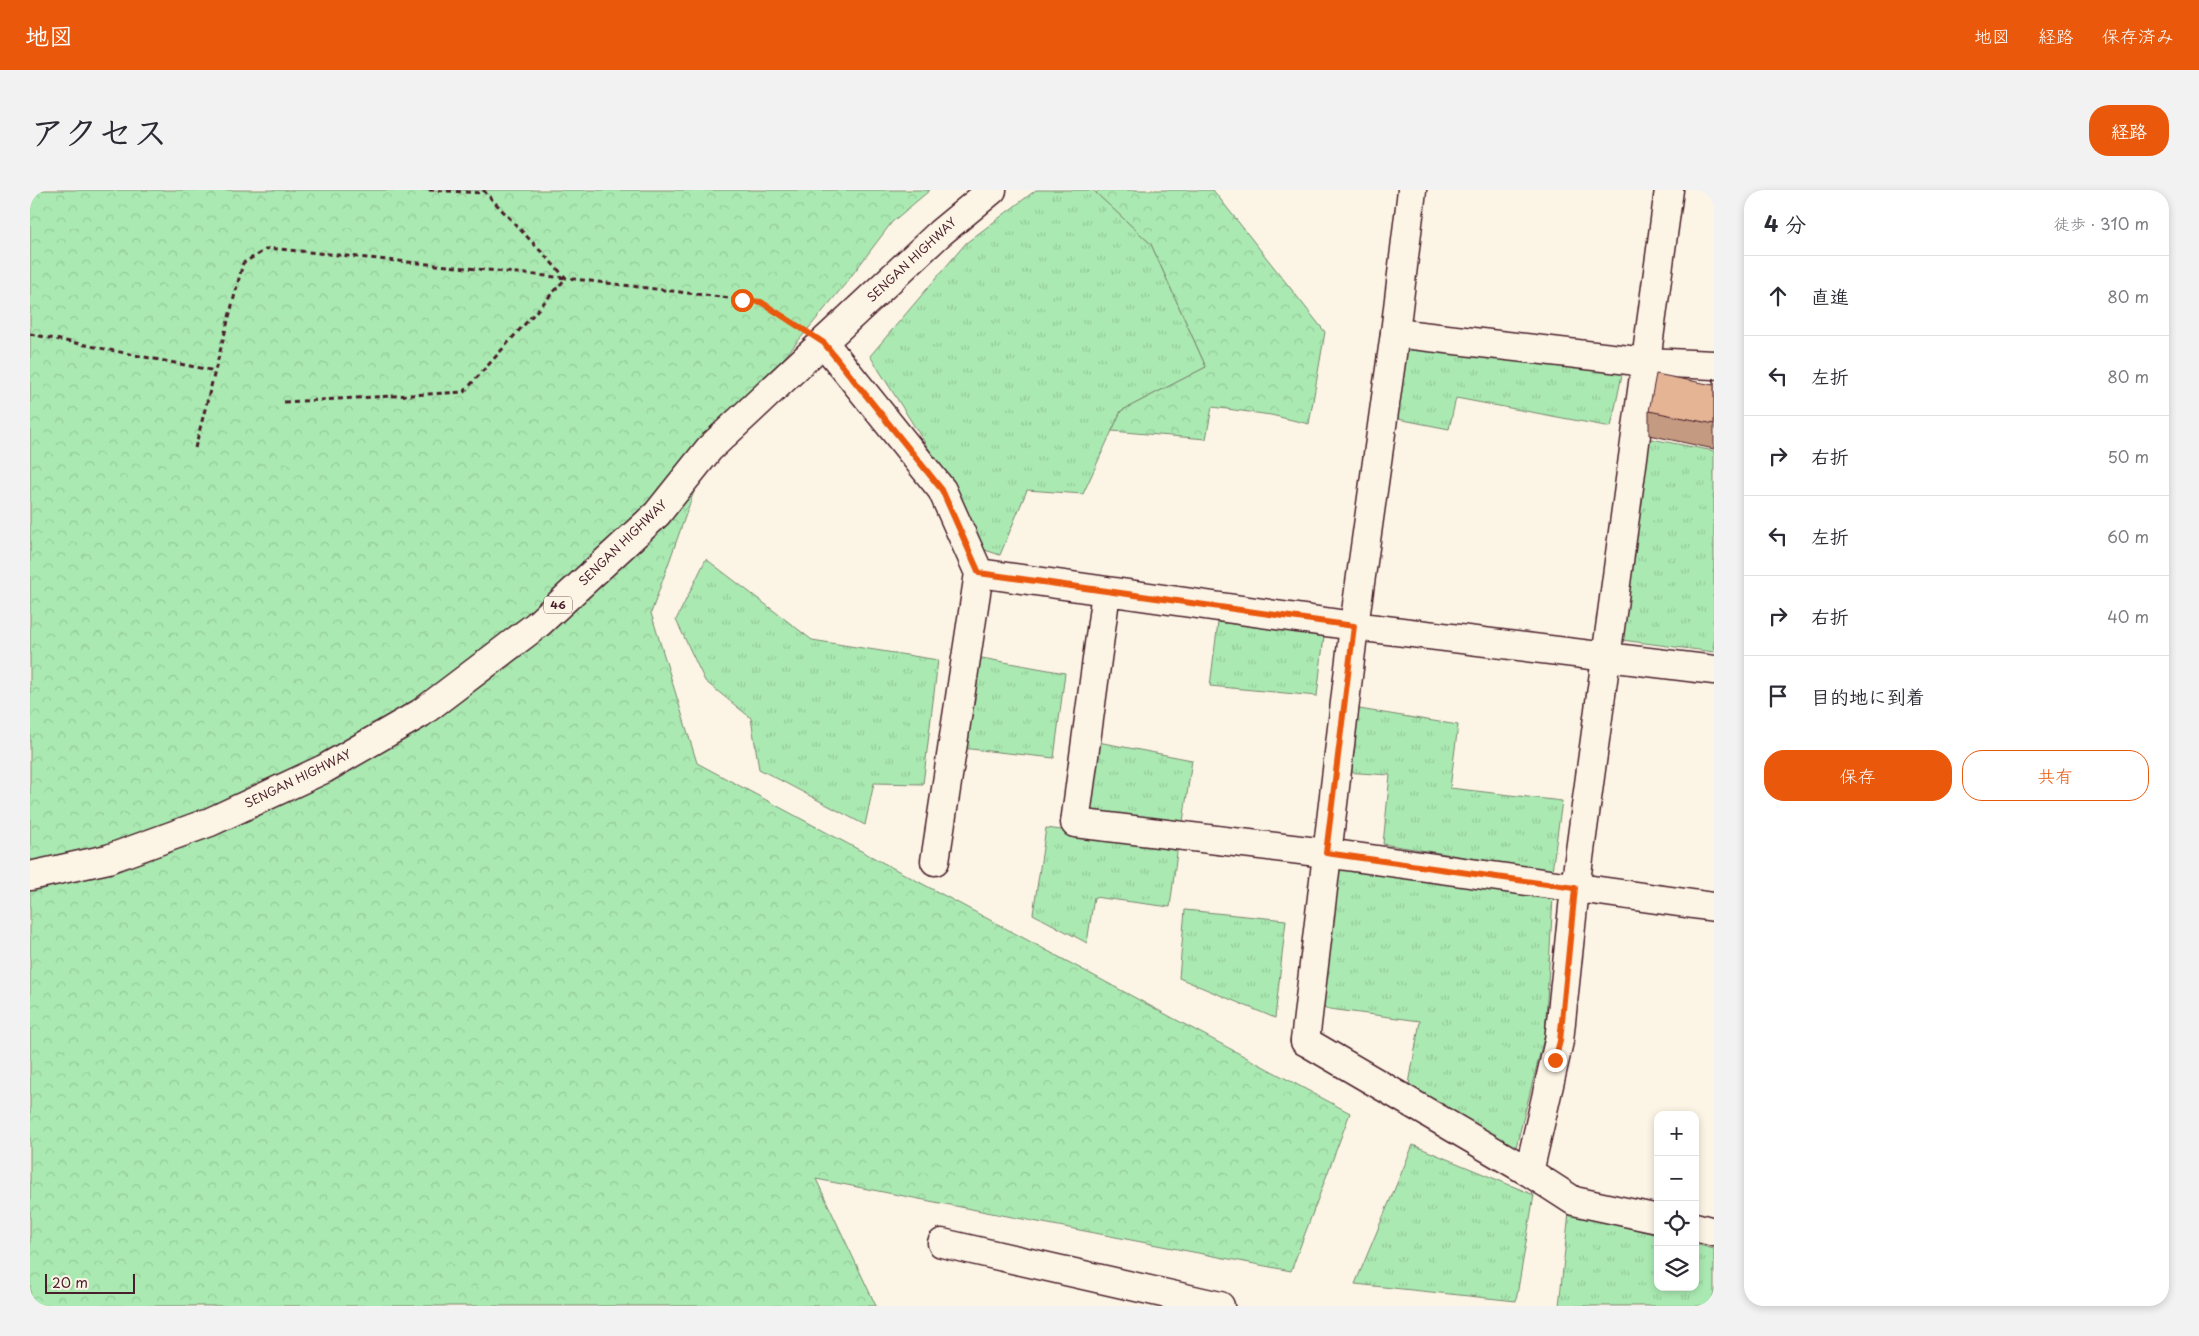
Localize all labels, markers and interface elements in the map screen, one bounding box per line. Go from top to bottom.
text: 地図 [25,17,73,53]
text: 地図 [1974,22,2010,49]
text: 経路 [2038,22,2074,49]
text: 保存済み [2102,22,2174,49]
text: アクセス [30,104,168,157]
button: 経路 [2089,105,2169,156]
text: 4 分 [1764,207,1806,239]
text: 徒歩 · 310 m [2054,211,2149,235]
street label: SENGAN HIGHWAY [862,213,960,306]
icon: ahead [1764,282,1792,310]
text: 直進 [1811,282,1849,310]
text: 80 m [2107,284,2149,308]
route start [731,289,754,312]
icon: left [1764,362,1792,390]
text: 左折 [1811,362,1849,390]
text: 80 m [2107,364,2149,388]
icon: right [1764,442,1792,470]
text: 右折 [1811,442,1849,470]
text: 50 m [2108,444,2149,468]
street label: SENGAN HIGHWAY [574,495,671,589]
icon: left [1764,522,1792,550]
text: 左折 [1811,522,1849,550]
text: 60 m [2107,524,2149,548]
road number: 46 [544,596,572,614]
icon: right [1764,602,1792,630]
text: 右折 [1811,602,1849,630]
text: 40 m [2107,604,2149,628]
icon: arrive [1764,682,1792,710]
text: 目的地に到着 [1811,682,1925,710]
street label: SENGAN HIGHWAY [241,744,354,812]
button: 保存 [1764,750,1952,801]
button: 共有 [1962,750,2149,801]
route end [1544,1049,1567,1072]
map controls [1654,1111,1699,1291]
button: + [1654,1111,1699,1156]
button: − [1654,1156,1699,1201]
button: locate [1654,1201,1699,1246]
button: layers [1654,1246,1699,1291]
scale bar [45,1271,135,1294]
text: 20 m [52,1272,88,1293]

